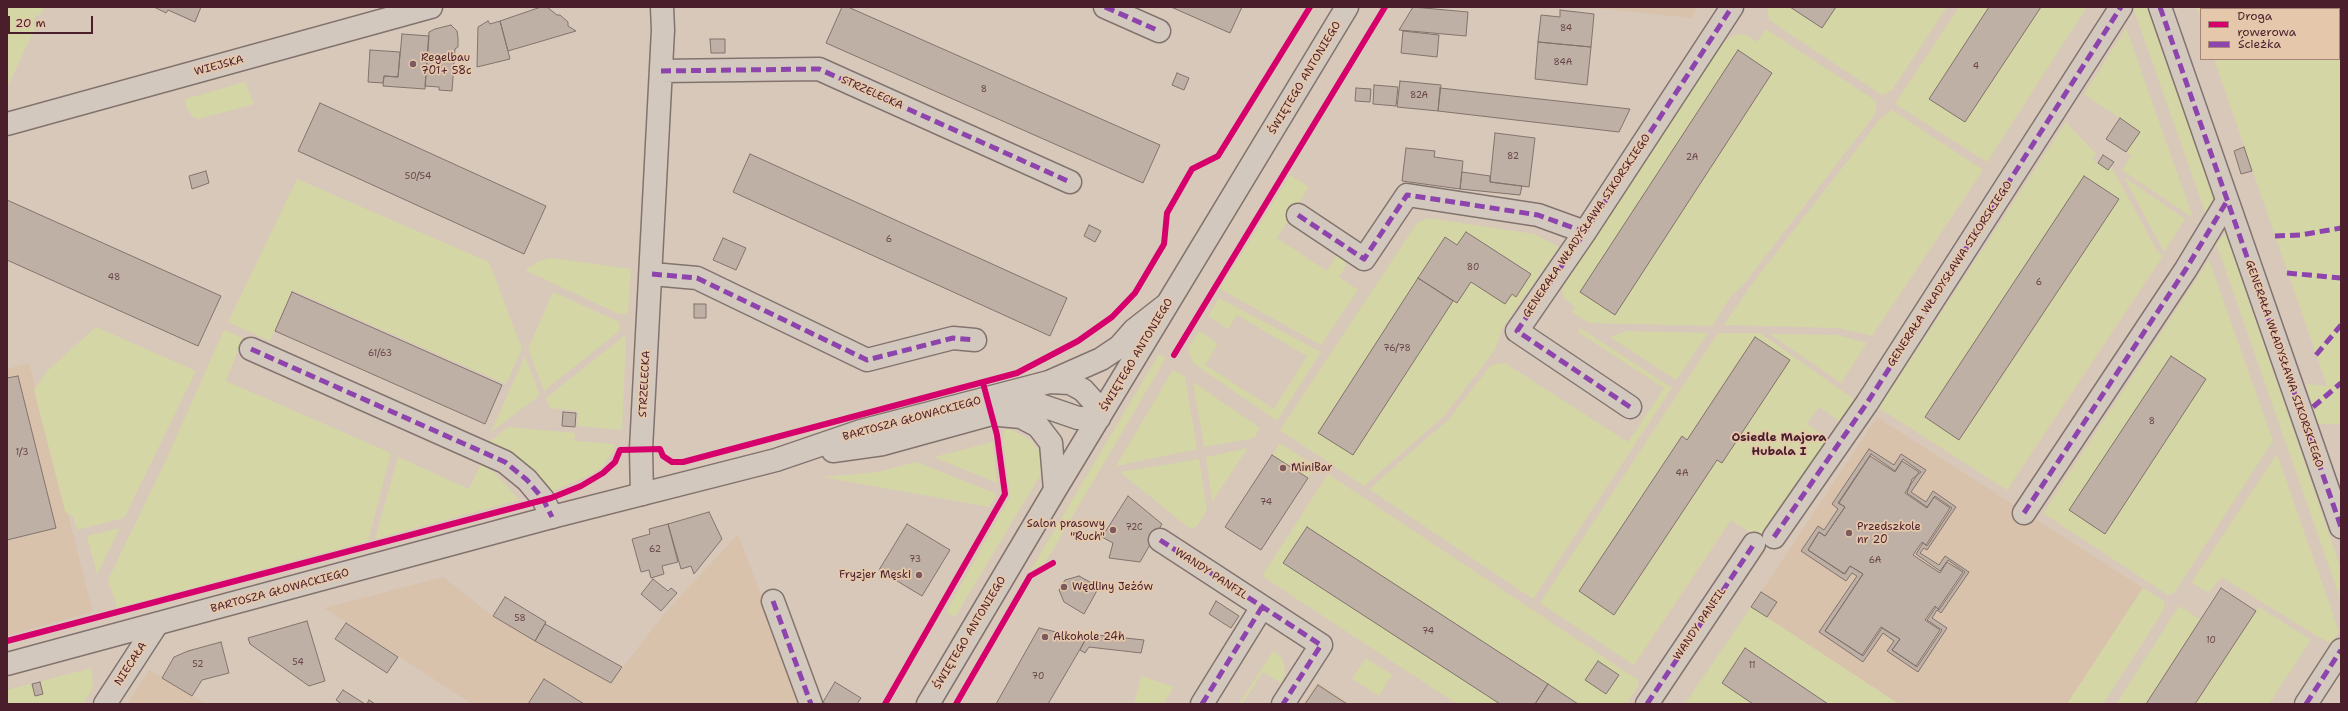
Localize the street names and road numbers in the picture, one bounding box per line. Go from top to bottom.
street label: ŚWIĘTEGO ANTONIEGO [1266,19,1344,137]
street label: WIEJSKA [193,53,245,79]
street label: STRZELECKA [839,73,905,113]
street label: GENERAŁA WŁADYSŁAWA SIKORSKIEGO [1520,132,1654,320]
street label: GENERAŁA WŁADYSŁAWA SIKORSKIEGO [1885,179,2015,369]
street label: GENERAŁA WŁADYSŁAWA SIKORSKIEGO [2242,258,2326,470]
street label: ŚWIĘTEGO ANTONIEGO [1098,296,1176,414]
street label: STRZELECKA [637,350,653,418]
street label: BARTOSZA GŁOWACKIEGO [841,394,983,444]
street label: WANDY PANFIL [1172,545,1250,603]
street label: BARTOSZA GŁOWACKIEGO [209,566,351,616]
street label: ŚWIĘTEGO ANTONIEGO [931,574,1009,692]
street label: WANDY PANFIL [1671,585,1729,663]
street label: NIECAŁA [112,640,150,688]

